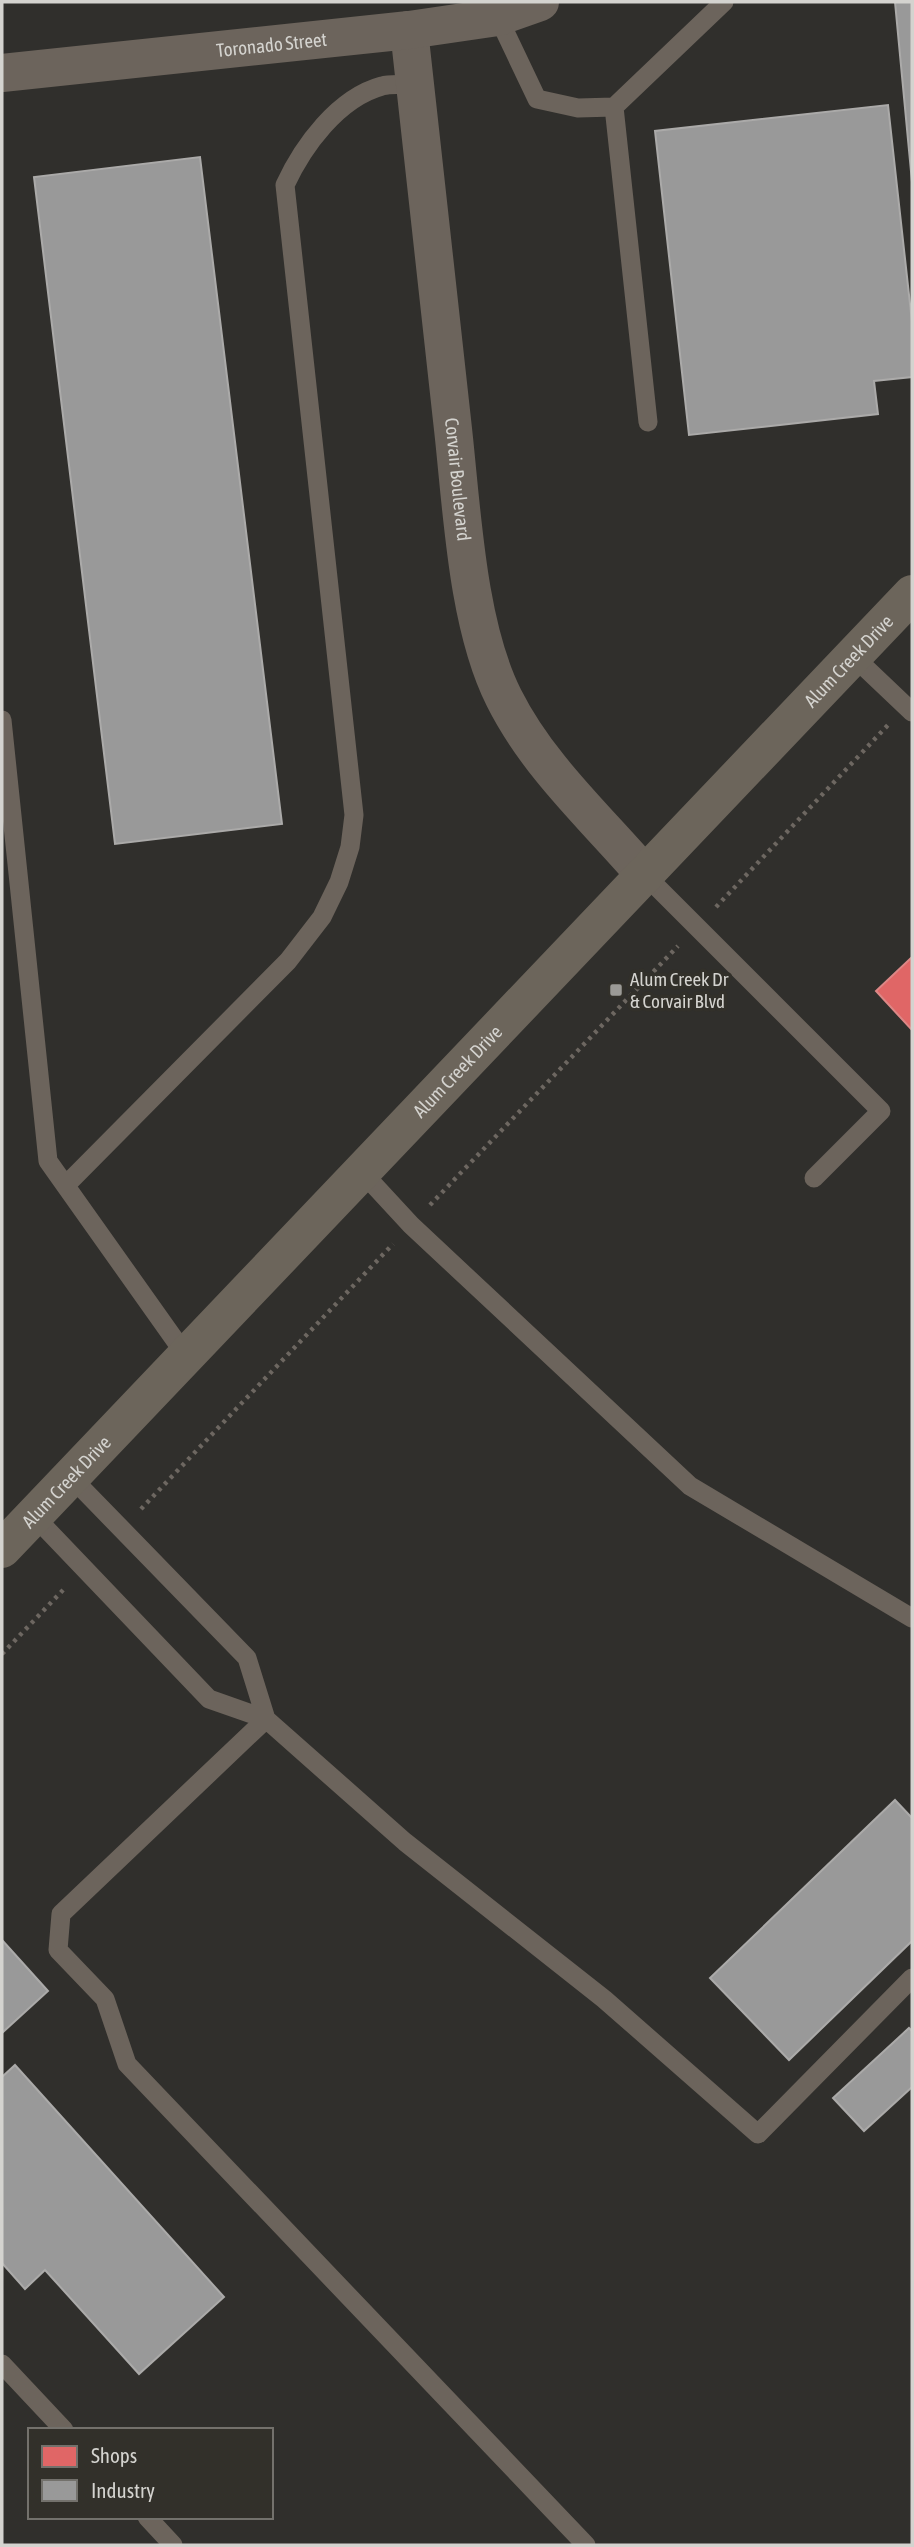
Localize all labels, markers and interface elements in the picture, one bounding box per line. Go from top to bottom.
street label: Toronado Street [215,28,328,61]
street label: Corvair Boulevard [441,417,475,542]
street label: Alum Creek Drive [799,610,897,711]
place label: Alum Creek Dr & Corvair Blvd [630,968,729,1012]
marker: Alum Creek Dr & Corvair Blvd [608,982,624,998]
street label: Alum Creek Drive [408,1020,506,1122]
street label: Alum Creek Drive [17,1431,115,1532]
legend [28,2428,273,2519]
text: Shops [91,2443,137,2467]
text: Industry [91,2478,155,2502]

